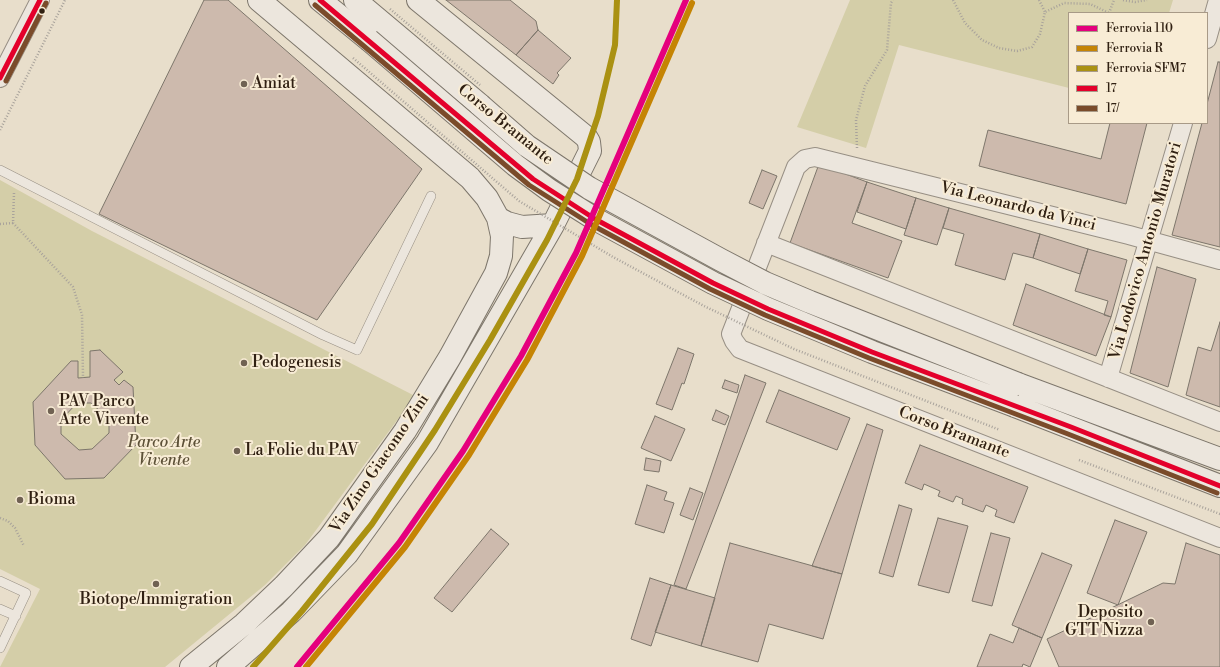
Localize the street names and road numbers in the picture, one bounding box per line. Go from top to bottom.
street label: Corso Bramante [453,81,557,169]
street label: Via Lodovico Antonio Muratori [1106,140,1186,362]
street label: Via Leonardo da Vinci [938,178,1098,236]
street label: Via Zino Giacomo Zini [326,391,434,537]
street label: Corso Bramante [896,403,1012,463]

